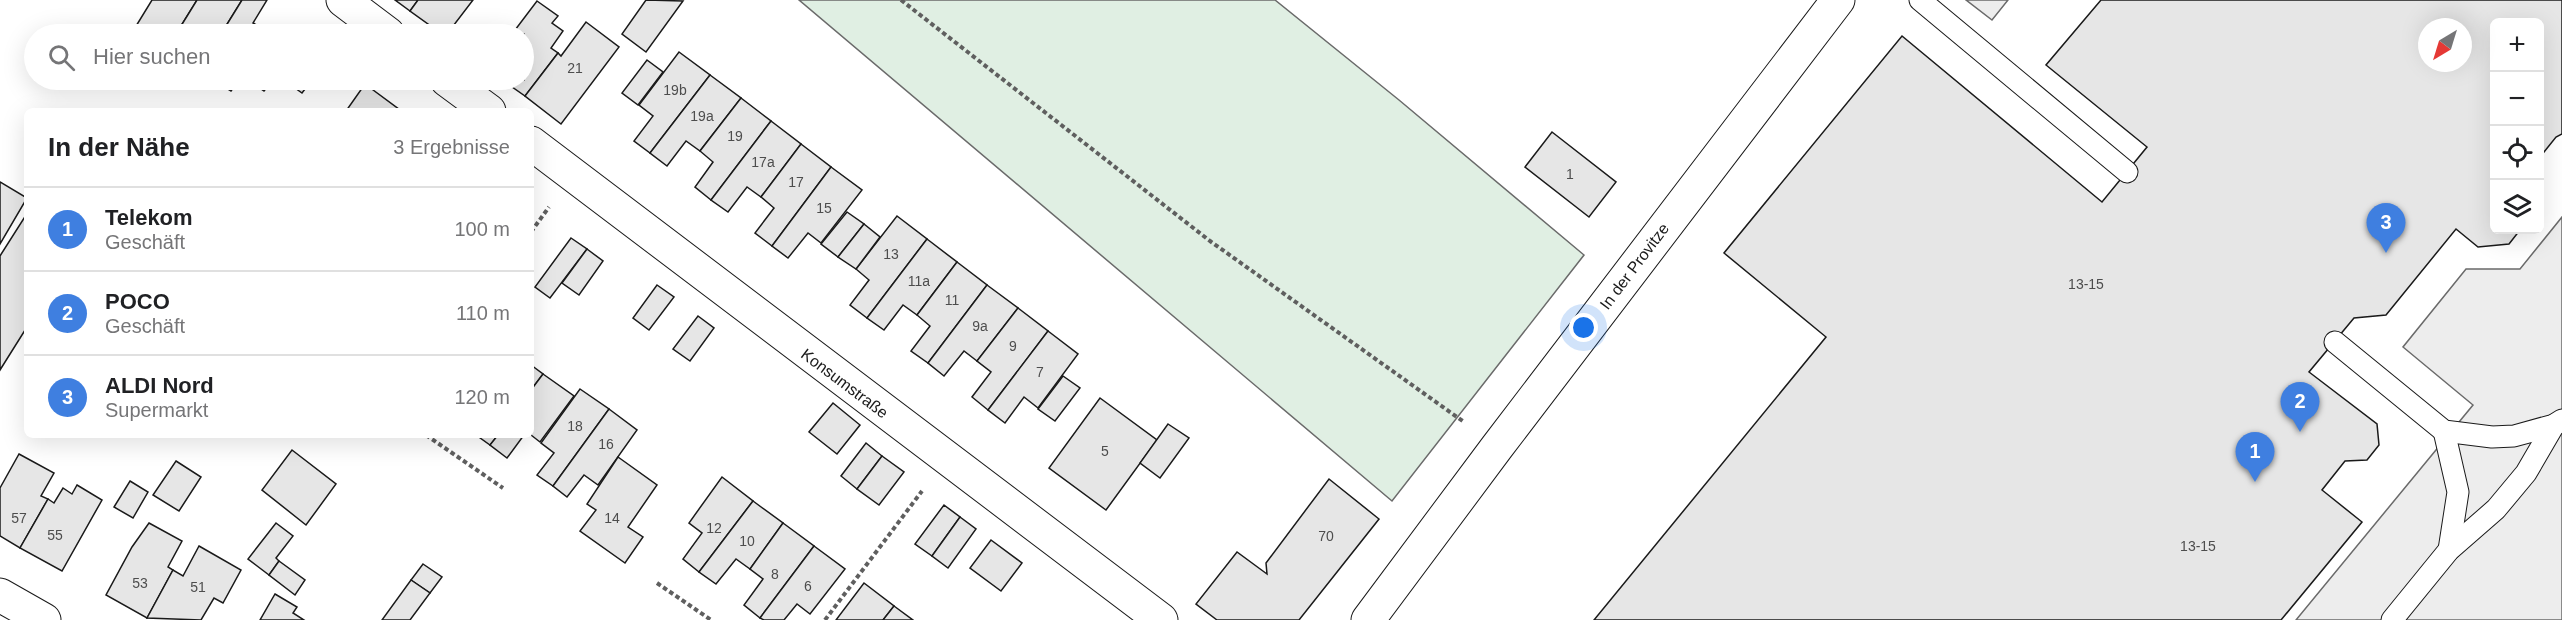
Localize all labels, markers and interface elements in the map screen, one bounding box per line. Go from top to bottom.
north arrow [2418,18,2472,72]
map controls [2490,18,2544,234]
button: + [2490,18,2544,72]
search box [24,24,534,90]
icon: search [45,41,78,74]
text: Hier suchen [93,44,210,69]
house number: 21 [567,60,583,76]
button: − [2490,72,2544,126]
house number: 19b [663,82,687,98]
house number: 19a [690,108,714,124]
button: locate [2490,126,2544,180]
house number: 19 [727,128,743,144]
text: In der Nähe [48,132,190,162]
text: 3 Ergebnisse [393,136,510,158]
house number: 17a [751,154,775,170]
house number: 1 [1566,166,1574,182]
house number: 17 [788,174,804,190]
button: layers [2490,180,2544,234]
house number: 15 [816,200,832,216]
pin: 3 [2366,204,2406,253]
text: Telekom [105,205,193,230]
text: 1 [62,218,73,240]
text: 100 m [454,218,510,240]
street label: In der Provitze [1597,220,1672,313]
text: Geschäft [105,231,185,253]
house number: 13 [883,246,899,262]
house number: 11a [908,273,930,289]
house number: 13-15 [2068,276,2104,292]
text: POCO [105,289,170,314]
house number: 11 [945,292,959,308]
text: 2 [62,302,73,324]
text: 110 m [456,302,510,324]
your location [1569,313,1598,342]
text: Geschäft [105,315,185,337]
house number: 9a [972,318,988,334]
house number: 9 [1009,338,1017,354]
street label: Konsumstraße [798,345,891,422]
house number: 7 [1036,364,1044,380]
text: ALDI Nord [105,373,214,398]
pin: 2 [2280,382,2320,432]
text: 3 [62,386,73,408]
text: 120 m [454,386,510,408]
text: Supermarkt [105,399,208,421]
house number: 18 [567,418,583,434]
pin: 1 [2236,432,2274,482]
house number: 16 [598,436,614,452]
house number: 5 [1101,443,1109,459]
house number: 57 [11,510,27,526]
house number: 14 [604,510,620,526]
house number: 12 [706,520,722,536]
house number: 55 [47,527,63,543]
house number: 70 [1318,528,1334,544]
house number: 10 [739,533,755,549]
house number: 13-15 [2180,538,2216,554]
house number: 8 [771,566,779,582]
house number: 53 [132,575,148,591]
house number: 6 [804,578,812,594]
house number: 51 [190,579,206,595]

